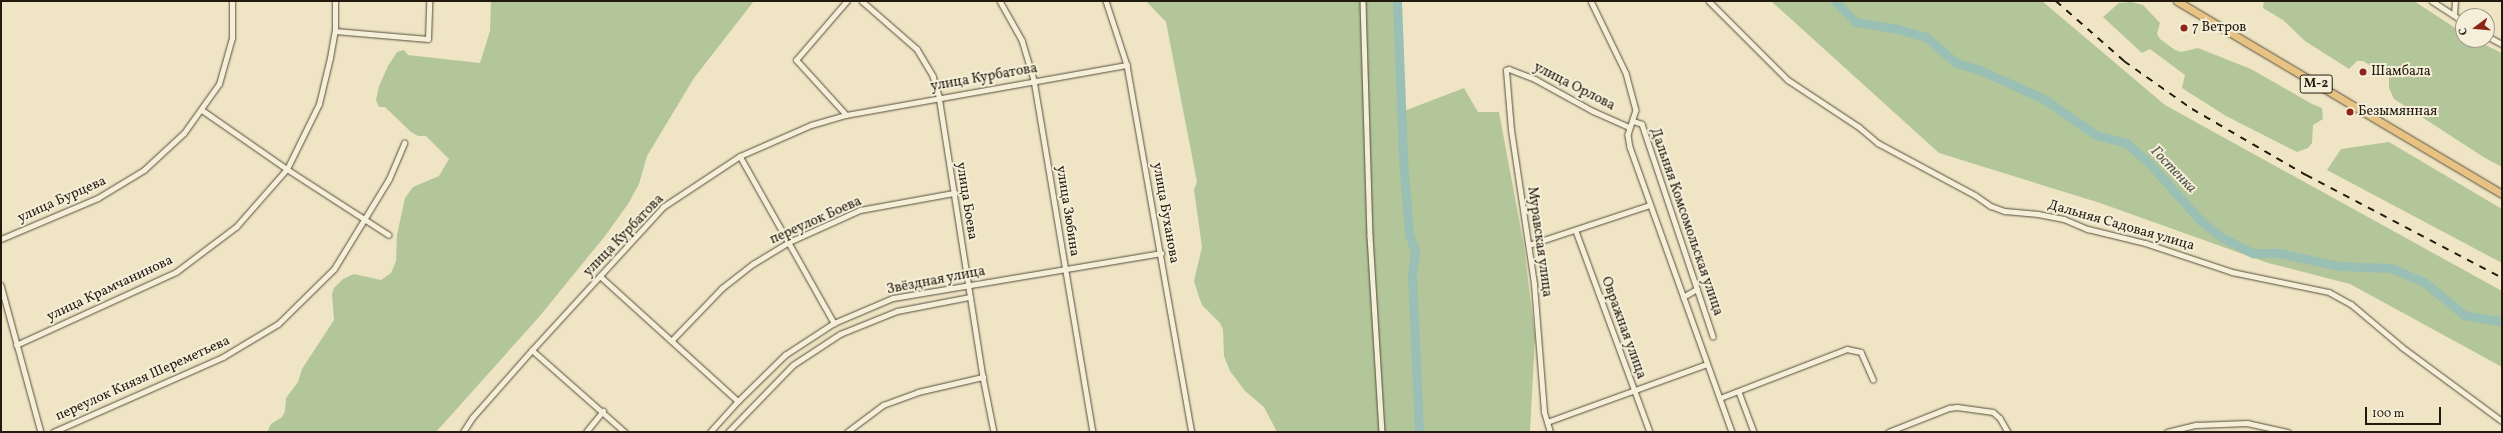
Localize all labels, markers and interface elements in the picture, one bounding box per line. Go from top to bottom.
north arrow [2455,8,2495,48]
place label: 7 Ветров [2192,20,2246,36]
marker: 7 Ветров [2179,23,2189,33]
text: С [2456,26,2472,37]
street label: улица Орлова [1530,59,1618,115]
street label: улица Курбатова [929,60,1039,96]
place label: Шамбала [2371,64,2431,80]
marker: Шамбала [2358,67,2368,77]
road number: М-2 [2299,73,2333,95]
place label: Безымянная [2358,104,2437,120]
marker: Безымянная [2345,107,2355,117]
street label: Дальняя Комсомольская улица [1646,126,1726,318]
water label: Гостенка [2146,143,2200,197]
street label: улица Боева [952,161,980,241]
street label: улица Буханова [1148,161,1182,265]
street label: улица Зюбина [1052,164,1082,258]
street label: улица Бурцева [15,173,109,227]
street label: Муравская улица [1523,185,1555,299]
street label: улица Курбатова [580,191,668,281]
street label: переулок Боева [768,193,864,249]
street label: Дальняя Садовая улица [2046,197,2196,255]
street label: улица Крамчанинова [44,252,176,326]
street label: Звёздная улица [885,263,987,299]
street label: Овражная улица [1597,274,1649,382]
street label: переулок Князя Шереметьева [53,333,233,425]
scale bar [2367,399,2443,425]
text: 100 m [2372,406,2404,422]

